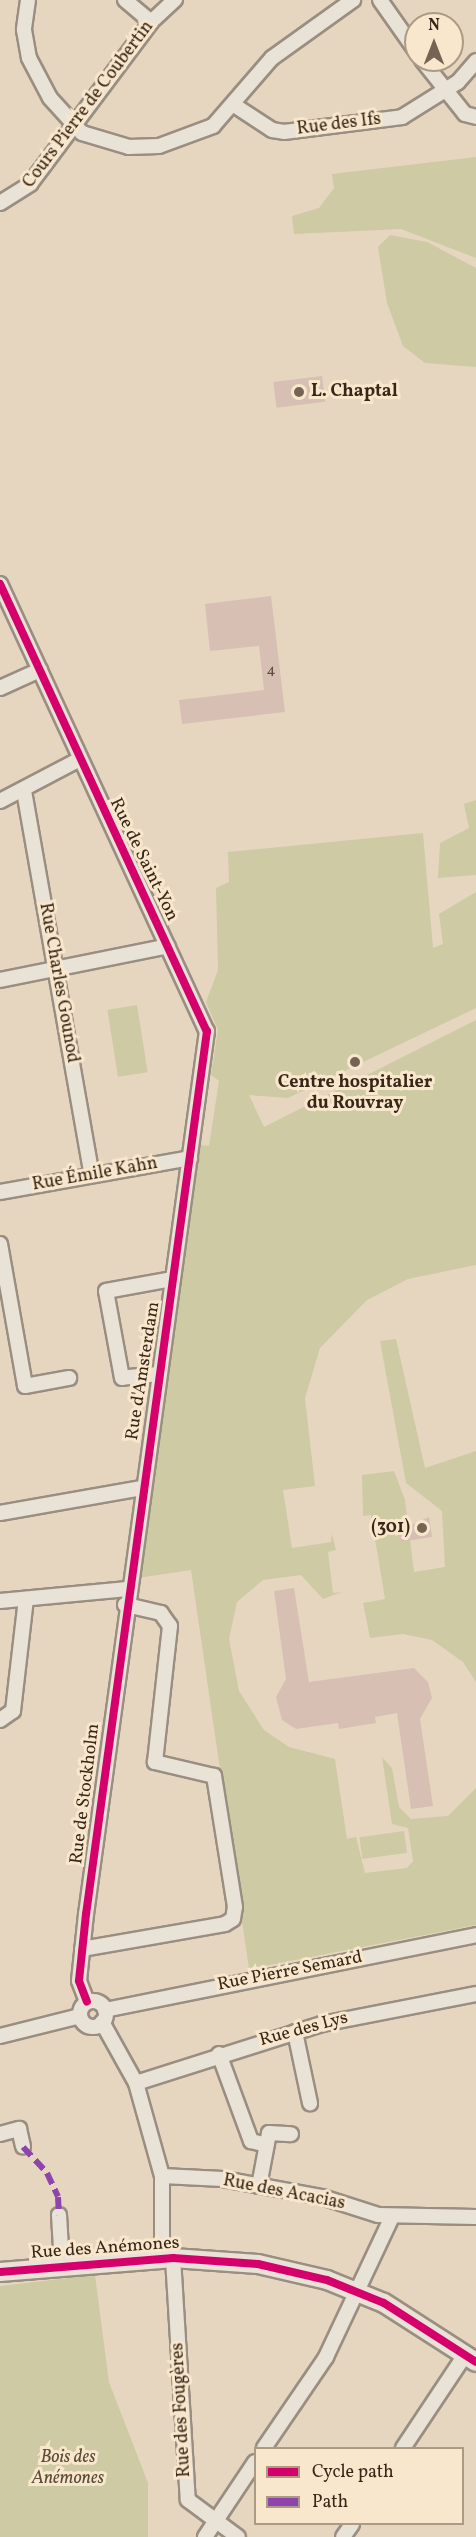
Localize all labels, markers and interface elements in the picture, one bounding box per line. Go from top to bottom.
north arrow [404,12,464,72]
text: N [428,15,440,37]
street label: Cours Pierre de Coubertin [19,17,159,193]
street label: Rue des Ifs [296,109,382,141]
place label: L. Chaptal [311,381,398,403]
marker: L. Chaptal [292,385,306,399]
house number: 4 [267,662,275,680]
street label: Rue de Saint-Yon [104,795,182,925]
street label: Rue Charles Gounod [33,901,83,1065]
marker: Centre hospitalier du Rouvray [346,1053,364,1071]
place label: Centre hospitalier du Rouvray [278,1073,432,1116]
street label: Rue Émile Kahn [31,1153,159,1197]
street label: Rue d'Amsterdam [122,1300,166,1442]
place label: (301) [371,1517,410,1539]
marker: (301) [415,1521,429,1535]
street label: Rue de Stockholm [67,1723,105,1865]
street label: Rue Pierre Semard [216,1947,364,1997]
street label: Rue des Lys [257,2008,351,2052]
street label: Rue des Acacias [221,2171,347,2215]
street label: Rue des Anémones [30,2233,180,2265]
street label: Rue des Fougères [168,2342,196,2478]
legend [254,2447,464,2525]
park label: Bois des Anémones [32,2448,104,2490]
text: Cycle path [312,2460,394,2485]
text: Path [312,2490,348,2515]

